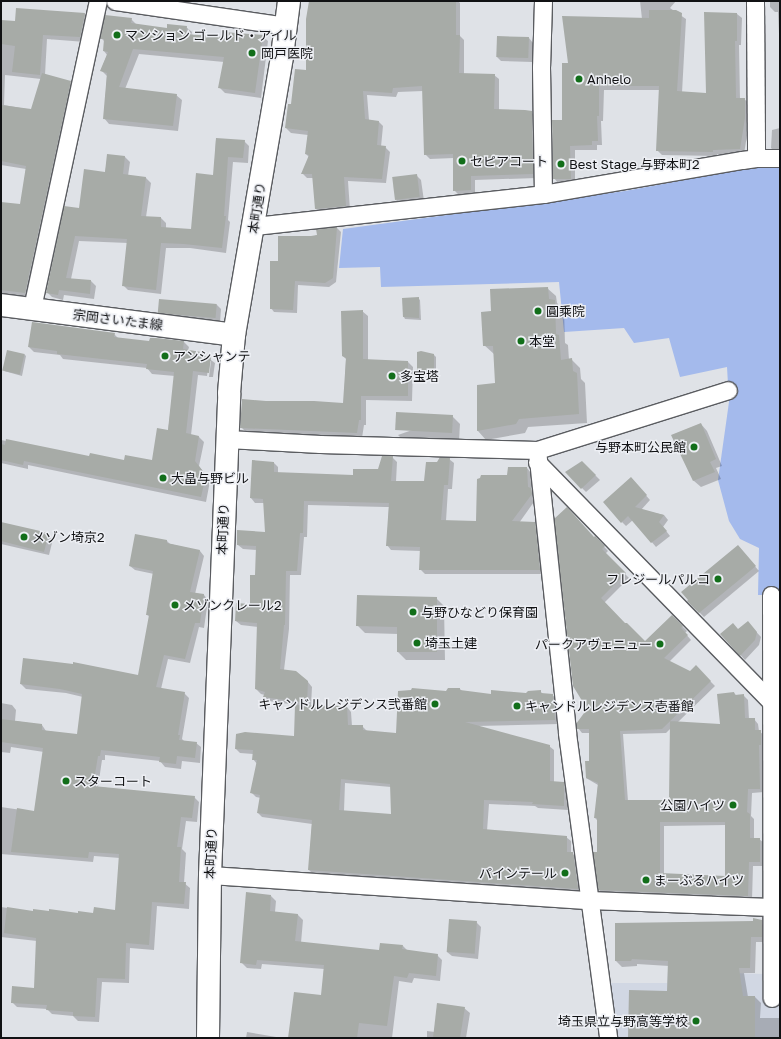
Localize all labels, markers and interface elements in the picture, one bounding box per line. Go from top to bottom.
place label: マンション ゴールド・アイル [125,27,297,43]
marker: マンション ゴールド・アイル [112,30,122,40]
place label: 岡戸医院 [261,45,313,61]
marker: 岡戸医院 [246,47,258,59]
place label: Anhelo [587,71,631,87]
marker: Anhelo [574,74,584,84]
place label: セピアコート [470,153,548,169]
marker: セピアコート [457,156,467,166]
place label: Best Stage 与野本町2 [569,156,700,172]
marker: Best Stage 与野本町2 [556,159,566,169]
street label: 本町通り [245,181,269,235]
place label: 圓乘院 [546,303,585,319]
marker: 圓乘院 [533,306,543,316]
street label: 宗岡さいたま線 [72,307,164,333]
place label: 本堂 [529,333,555,349]
marker: 本堂 [516,336,526,346]
place label: アンシャンテ [173,348,251,364]
marker: アンシャンテ [160,351,170,361]
place label: 多宝塔 [400,368,439,384]
marker: 多宝塔 [387,371,397,381]
place label: 与野本町公民館 [595,439,686,455]
marker: 与野本町公民館 [689,442,699,452]
place label: 大畠与野ビル [171,470,249,486]
marker: 大畠与野ビル [158,473,168,483]
street label: 本町通り [214,503,232,555]
place label: メゾン埼京2 [32,529,105,545]
marker: メゾン埼京2 [19,532,29,542]
place label: フレジールパルコ [606,571,710,587]
marker: フレジールパルコ [713,574,723,584]
place label: メゾンクレール2 [183,597,282,613]
marker: メゾンクレール2 [170,600,180,610]
place label: 与野ひなどり保育園 [421,604,538,620]
marker: 与野ひなどり保育園 [408,607,418,617]
place label: 埼玉土建 [425,635,477,651]
place label: パークアヴェニュー [535,636,652,652]
marker: 埼玉土建 [412,638,422,648]
marker: パークアヴェニュー [655,639,665,649]
place label: キャンドルレジデンス弐番館 [258,696,427,712]
place label: キャンドルレジデンス壱番館 [525,698,694,714]
marker: キャンドルレジデンス弐番館 [430,699,440,709]
marker: キャンドルレジデンス壱番館 [512,701,522,711]
place label: スターコート [74,773,152,789]
marker: スターコート [61,776,71,786]
place label: 公園ハイツ [660,797,725,813]
marker: 公園ハイツ [728,800,738,810]
street label: 本町通り [202,827,220,879]
place label: パインテール [479,865,557,881]
marker: パインテール [560,868,570,878]
place label: まーぶるハイツ [654,872,745,888]
marker: まーぶるハイツ [641,875,651,885]
place label: 埼玉県立与野高等学校 [558,1013,688,1029]
marker: 埼玉県立与野高等学校 [691,1016,701,1026]

